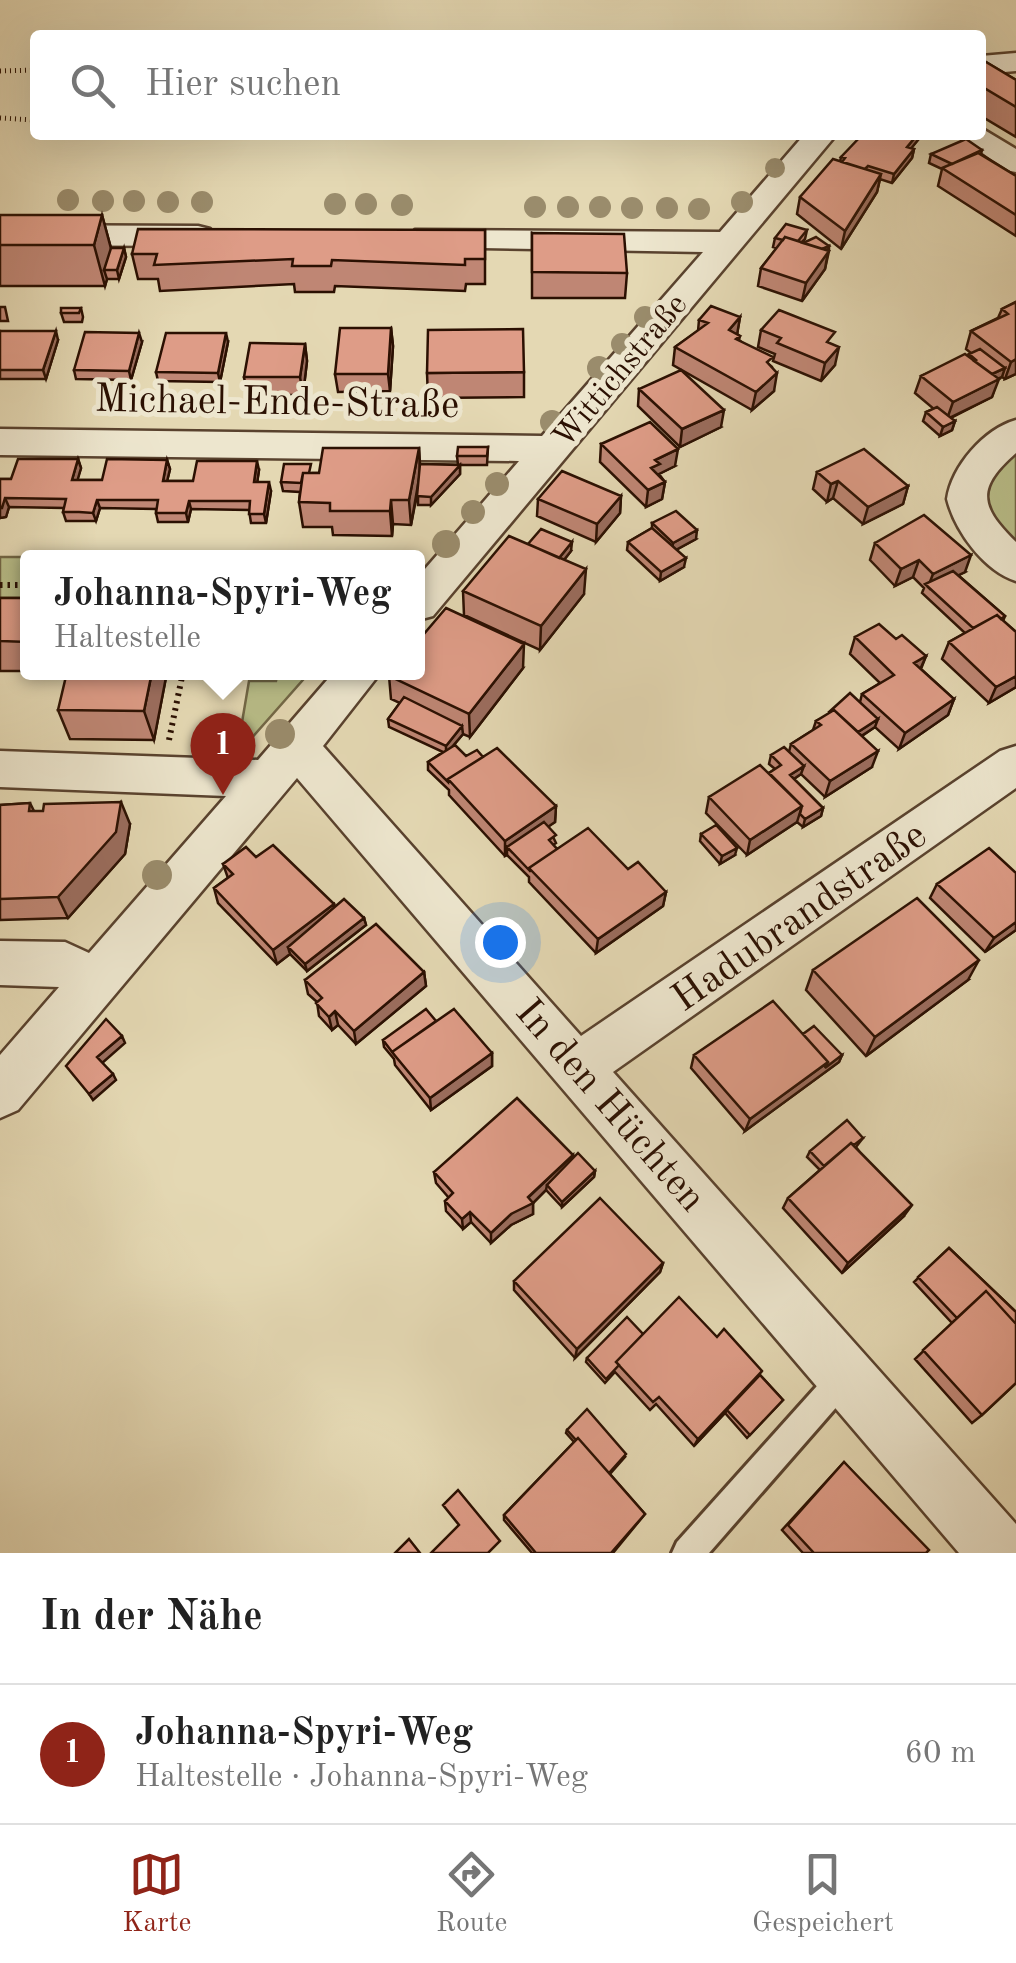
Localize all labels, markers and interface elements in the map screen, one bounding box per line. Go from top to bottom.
search box [30,30,986,140]
icon: search [65,58,120,113]
text: Hier suchen [145,66,341,104]
street label: Wittichstraße [548,289,694,455]
street label: Michael-Ende-Straße [94,381,460,427]
popup [20,550,425,680]
text: Johanna-Spyri-Weg [53,576,392,614]
text: Haltestelle [53,623,201,655]
pin: 1 [190,712,256,795]
street label: Hadubrandstraße [666,816,934,1021]
your location [475,917,526,968]
street label: In den Hüchten [506,993,712,1220]
text: In der Nähe [40,1597,263,1639]
text: Johanna-Spyri-Weg [135,1715,473,1753]
text: 1 [63,1738,82,1770]
text: 60 m [905,1738,976,1770]
text: Haltestelle · Johanna-Spyri-Weg [135,1762,588,1794]
tab: Karte [122,1847,191,1942]
tab: Route [436,1847,508,1942]
tab: Gespeichert [752,1847,894,1942]

